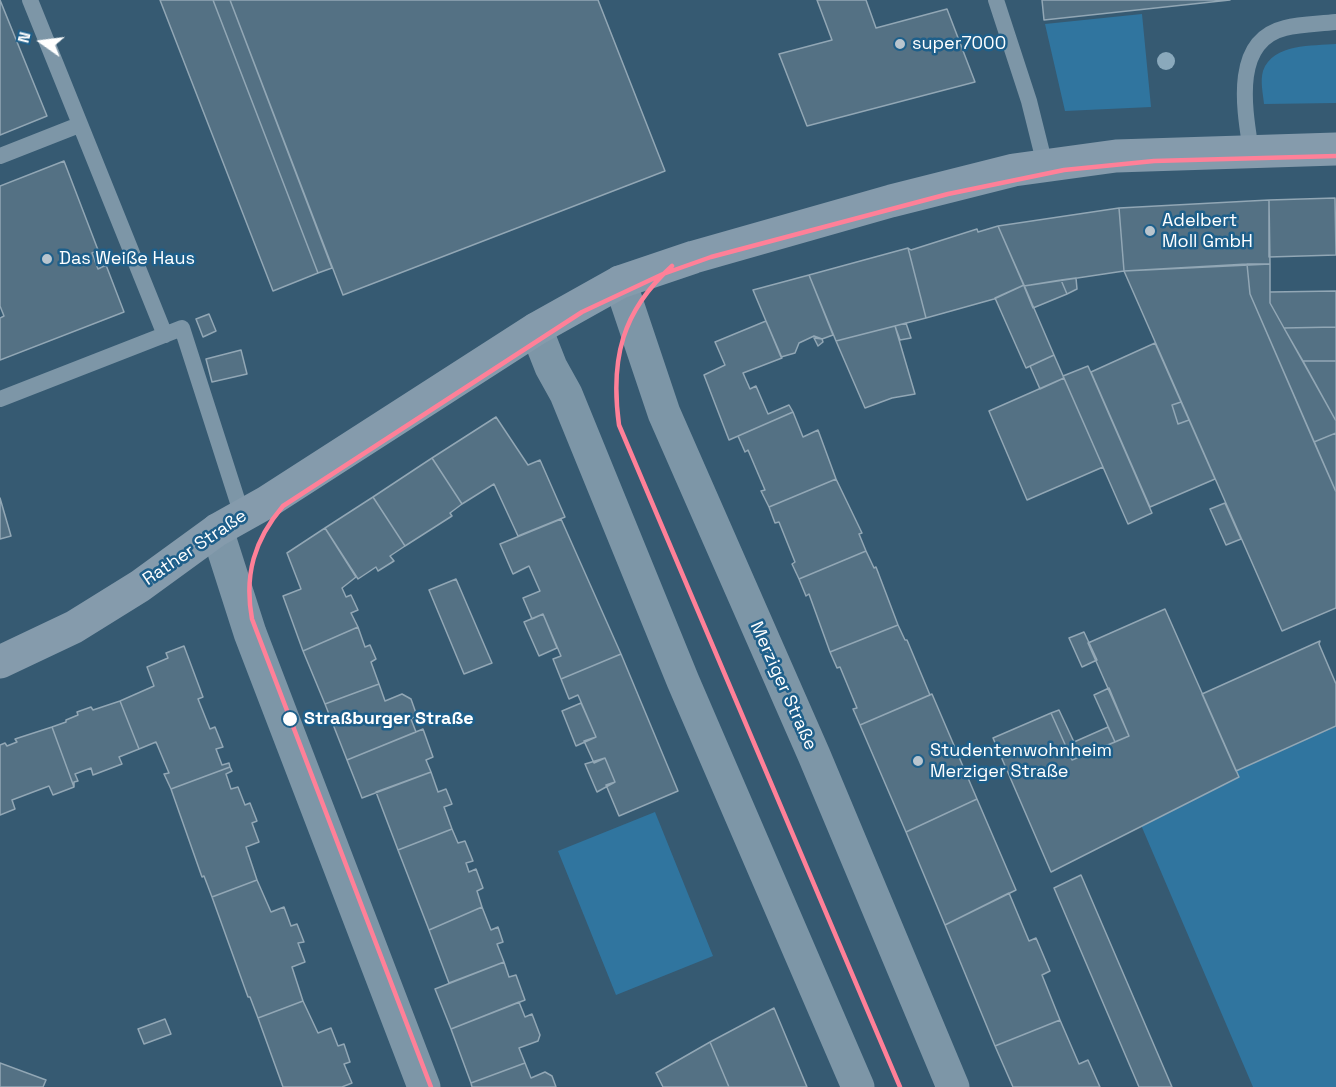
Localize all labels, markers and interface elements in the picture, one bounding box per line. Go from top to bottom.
north arrow [12,12,72,72]
text: N [13,30,36,45]
place label: super7000 [912,33,1006,55]
marker: super7000 [893,37,907,51]
place label: Adelbert Moll GmbH [1162,210,1253,252]
marker: Adelbert Moll GmbH [1143,224,1157,238]
place label: Das Weiße Haus [59,248,195,270]
marker: Das Weiße Haus [40,252,54,266]
street label: Rather Straße [139,505,251,591]
street label: Merziger Straße [745,618,821,754]
place label: Straßburger Straße [304,708,474,730]
marker: Straßburger Straße [281,710,299,728]
place label: Studentenwohnheim Merziger Straße [930,740,1112,783]
marker: Studentenwohnheim Merziger Straße [911,754,925,768]

